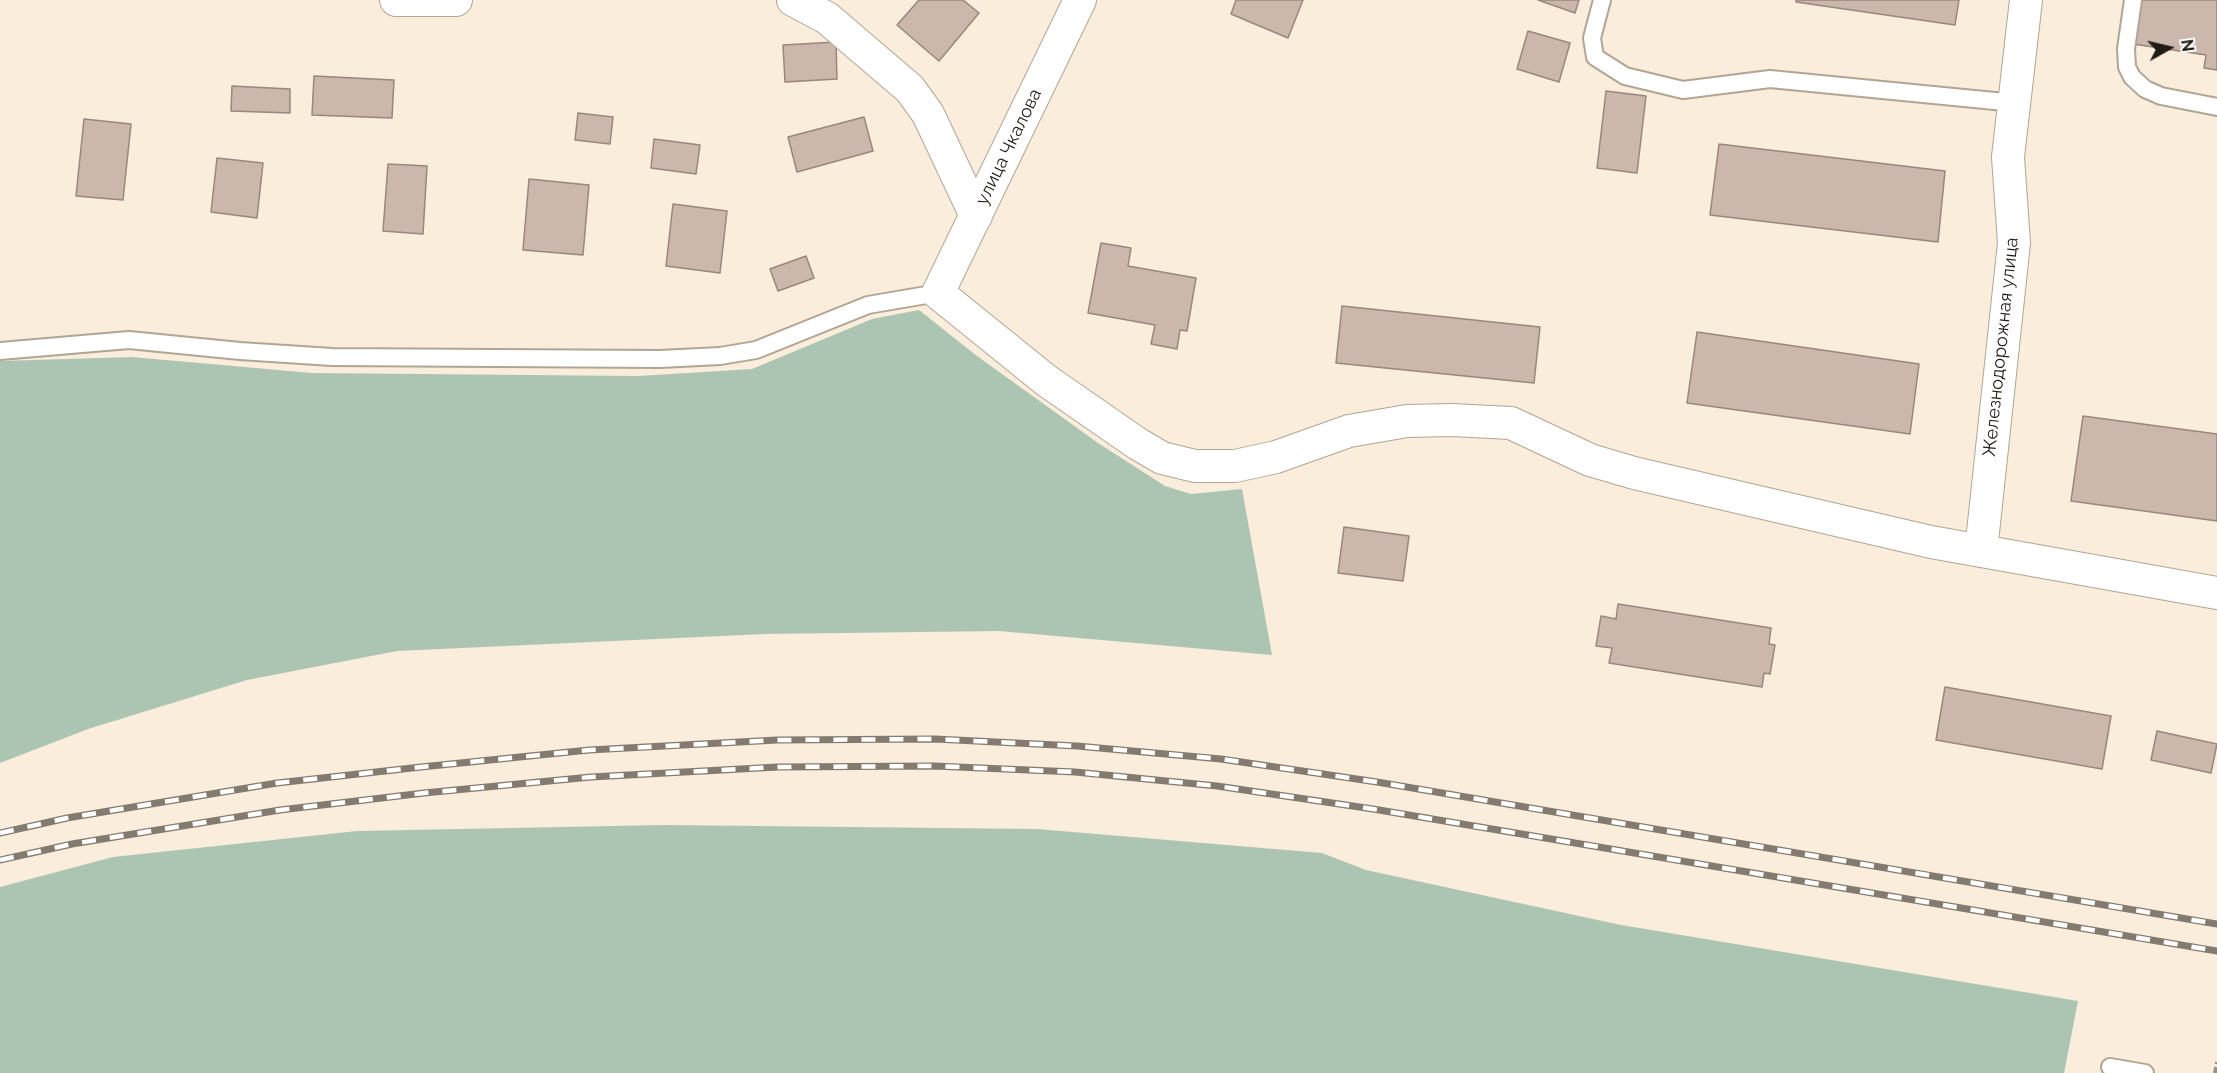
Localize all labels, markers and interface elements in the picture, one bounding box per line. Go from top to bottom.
north arrow [2139,18,2199,78]
text: N [2177,38,2198,53]
street label: улица Чкалова [972,85,1046,209]
street label: Железнодорожная улица [1979,236,2023,458]

